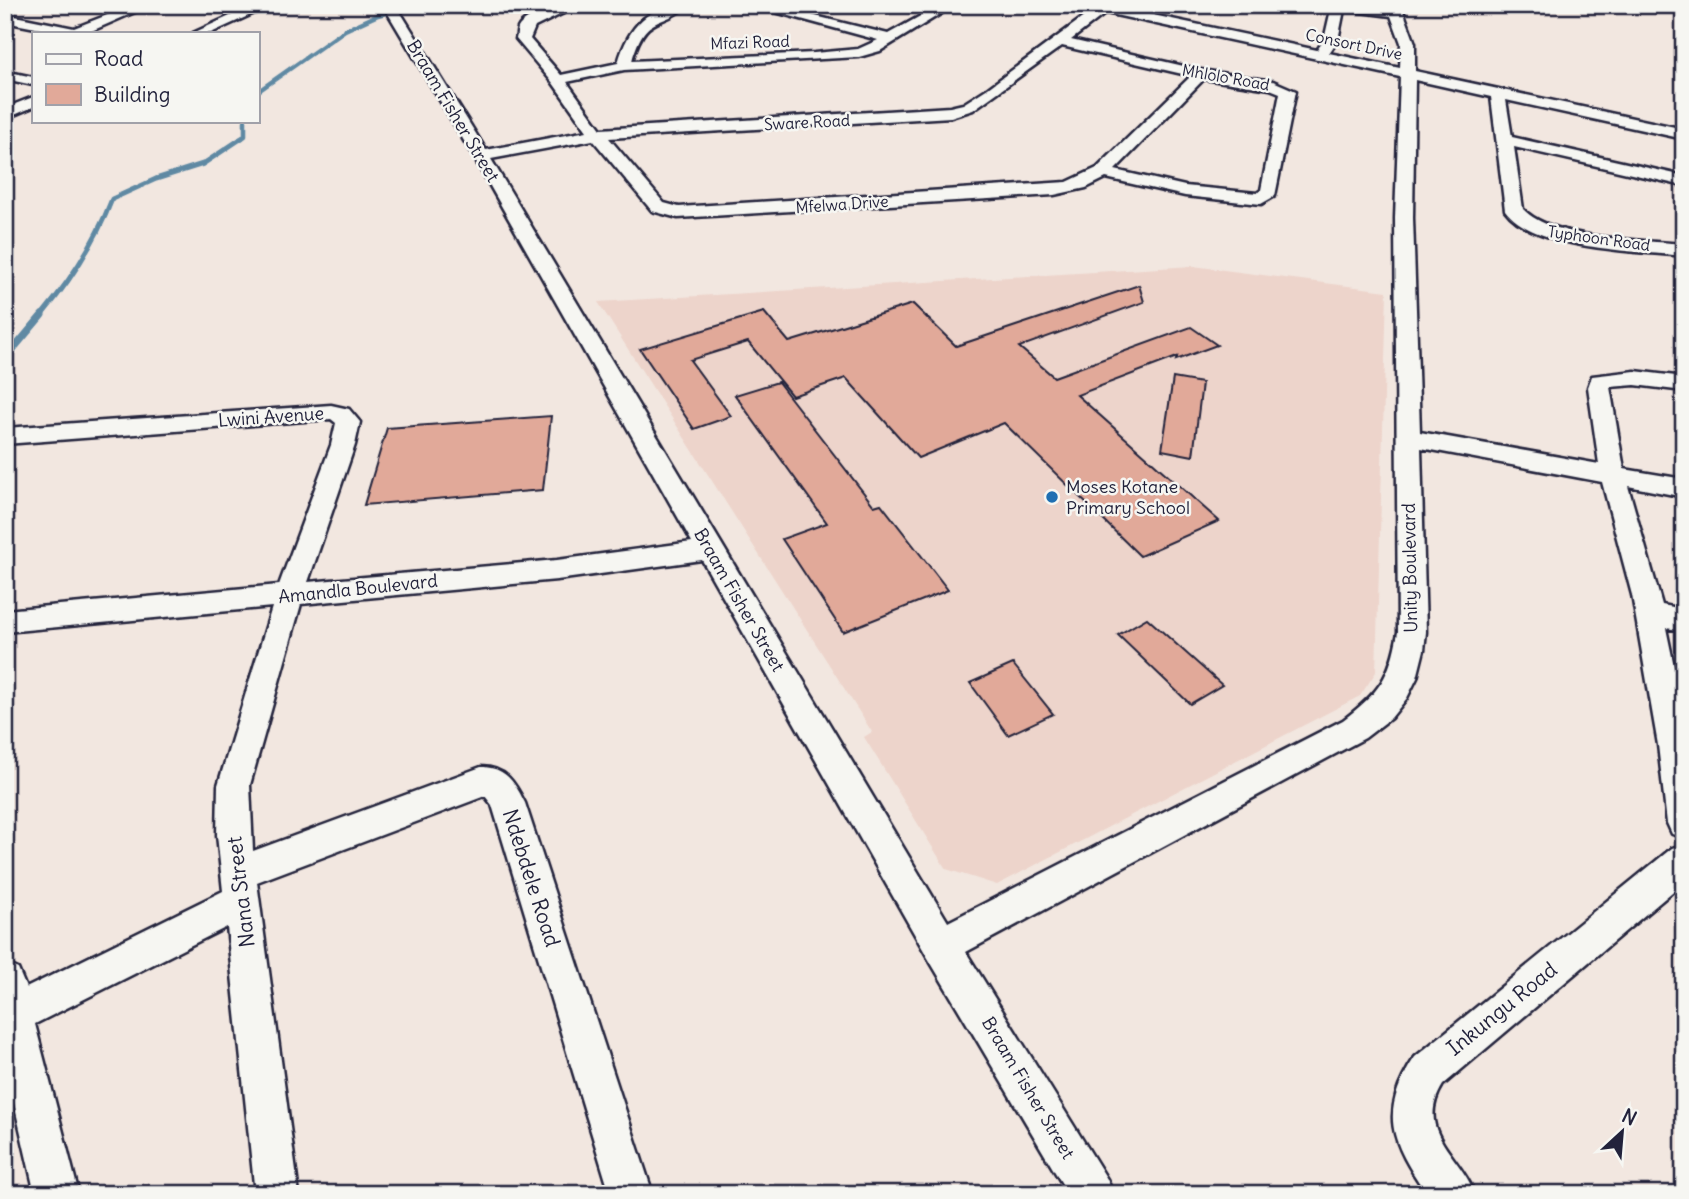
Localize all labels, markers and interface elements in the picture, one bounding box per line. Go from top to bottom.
street label: Consort Drive [1304,24,1404,64]
street label: Mfazi Road [710,31,790,53]
legend [32,32,259,122]
street label: Braam Fisher Street [402,36,505,186]
text: Road [94,45,143,72]
street label: Mhlolo Road [1181,59,1271,95]
text: Building [94,81,170,108]
street label: Sware Road [763,110,851,134]
street label: Mfelwa Drive [795,191,889,217]
street label: Typhoon Road [1546,221,1652,255]
street label: Lwini Avenue [217,401,325,432]
place label: Moses Kotane Primary School [1066,475,1190,519]
marker: Moses Kotane Primary School [1044,489,1060,505]
street label: Unity Boulevard [1397,502,1422,633]
street label: Braam Fisher Street [689,524,790,676]
street label: Amandla Boulevard [277,569,439,608]
street label: Ndebdele Road [496,806,566,950]
street label: Nana Street [220,835,261,949]
street label: Inkungu Road [1441,956,1562,1061]
street label: Braam Fisher Street [977,1013,1080,1163]
north arrow [1588,1098,1658,1168]
text: N [1618,1103,1641,1130]

